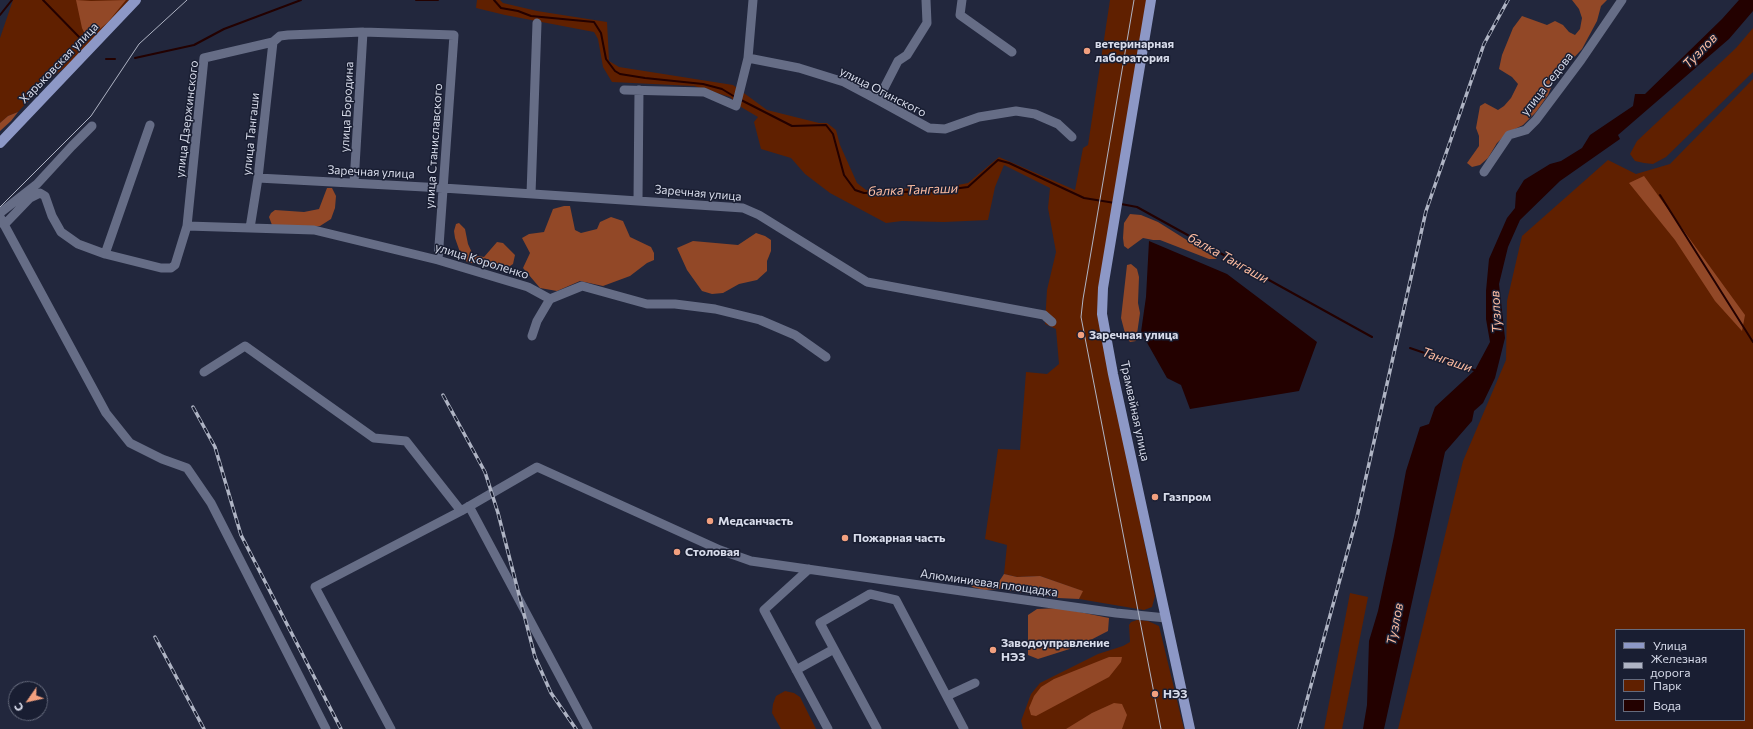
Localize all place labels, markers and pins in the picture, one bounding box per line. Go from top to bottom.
place label: ветеринарная лаборатория [1095,37,1174,65]
marker: ветеринарная лаборатория [1082,46,1092,56]
place label: Заречная улица [1089,328,1178,342]
marker: Заречная улица [1076,330,1086,340]
place label: Газпром [1163,490,1211,504]
marker: Газпром [1150,492,1160,502]
place label: Медсанчасть [718,514,793,528]
marker: Медсанчасть [705,516,715,526]
place label: Пожарная часть [853,531,945,545]
marker: Пожарная часть [840,533,850,543]
place label: Столовая [685,545,740,559]
marker: Столовая [672,547,682,557]
place label: Заводоуправление НЭЗ [1001,636,1109,664]
marker: Заводоуправление НЭЗ [988,645,998,655]
place label: НЭЗ [1163,687,1187,701]
marker: НЭЗ [1150,689,1160,699]

